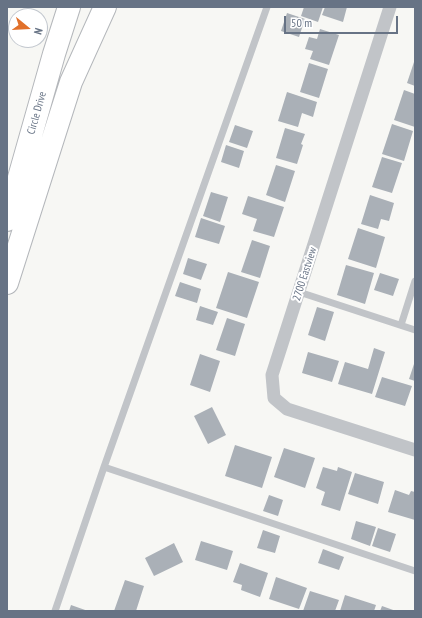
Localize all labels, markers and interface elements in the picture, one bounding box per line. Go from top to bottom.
north arrow [8,8,48,48]
scale bar [286,8,400,34]
text: 50 m [291,15,312,30]
text: N [31,26,46,36]
street label: Circle Drive [25,90,49,136]
street label: 2700 Eastview [290,246,320,302]

